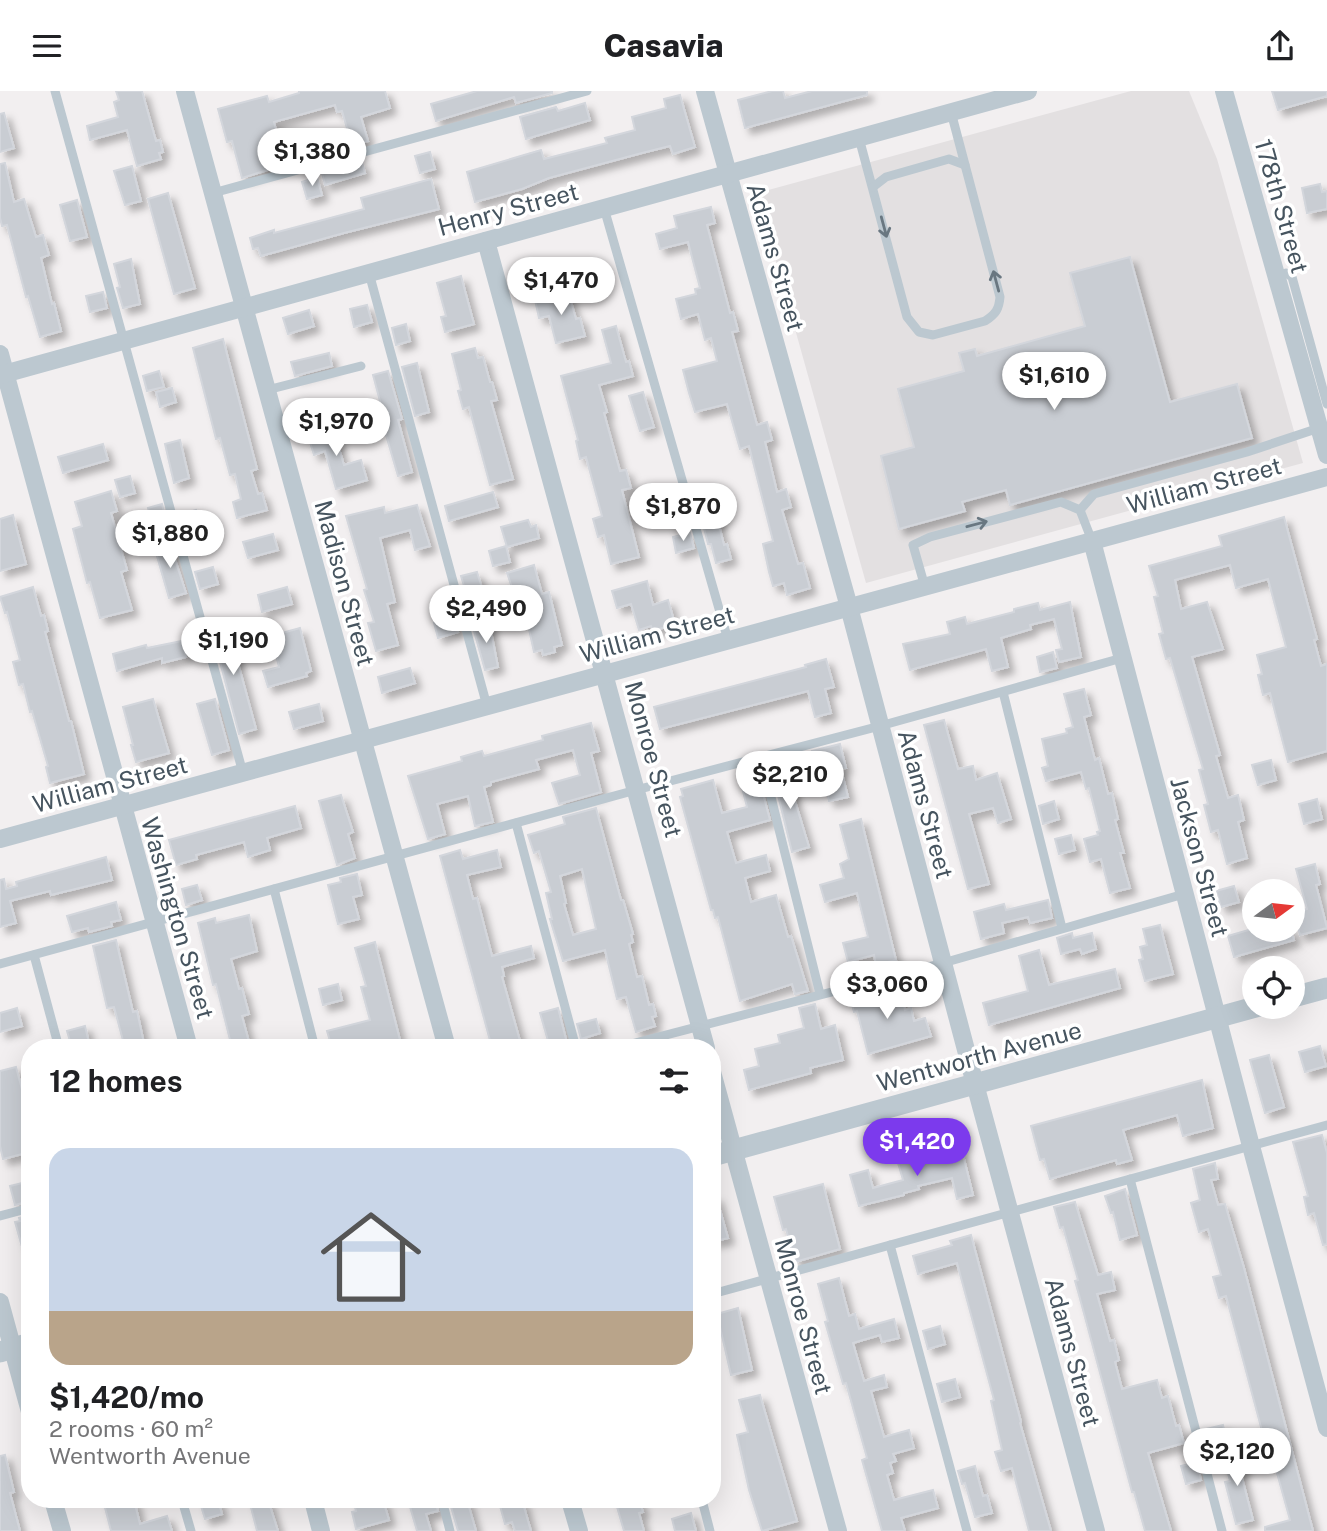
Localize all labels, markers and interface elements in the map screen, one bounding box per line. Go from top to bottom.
icon: menu [28,27,66,65]
text: Casavia [603,27,724,64]
icon: share [1261,27,1299,65]
pin: $1,380 [255,129,369,188]
street label: 178th Street [1249,136,1315,276]
text: $1,380 [273,137,351,164]
street label: Henry Street [435,177,581,241]
street label: Adams Street [741,180,811,334]
one-way arrow [878,215,891,238]
pin: $1,470 [504,257,618,317]
text: $1,470 [523,266,599,293]
one-way arrow [989,270,1002,293]
pin: $1,610 [997,353,1111,412]
text: $1,610 [1018,361,1090,388]
pin: $1,970 [279,399,393,458]
text: $1,970 [298,407,374,434]
street label: William Street [1124,451,1284,519]
pin: $1,870 [626,483,740,543]
text: $1,870 [645,492,721,519]
street label: Madison Street [309,497,381,669]
pin: $1,880 [113,511,227,570]
one-way arrow [966,516,988,529]
text: $1,880 [131,519,209,546]
pin: $2,490 [429,585,543,645]
text: $2,490 [445,594,527,621]
street label: William Street [577,600,737,668]
pin: $1,190 [176,617,290,677]
text: $1,190 [197,626,269,653]
street label: Monroe Street [620,678,688,840]
street label: Adams Street [893,727,959,881]
street label: William Street [30,750,190,818]
pin: $2,210 [733,751,847,811]
text: $2,210 [752,760,828,787]
street label: Jackson Street [1165,774,1235,940]
street label: Washington Street [136,814,220,1022]
north arrow [1242,879,1306,941]
map controls [1242,879,1305,1019]
button: locate [1242,956,1305,1019]
pin: $3,060 [830,961,944,1021]
text: $3,060 [846,970,928,997]
street label: Wentworth Avenue [874,1015,1084,1097]
icon: filters [655,1062,693,1100]
text: 12 homes [49,1063,183,1099]
pin: $1,420 [860,1119,974,1178]
text: $1,420 [879,1127,955,1154]
icon: home [308,1194,434,1320]
street label: Monroe Street [770,1235,838,1397]
street label: Adams Street [1040,1275,1106,1429]
text: $1,420/mo [49,1379,204,1415]
text: 2 rooms · 60 m² [49,1415,213,1442]
pin: $2,120 [1180,1429,1294,1488]
text: $2,120 [1199,1437,1275,1464]
text: Wentworth Avenue [49,1442,251,1469]

